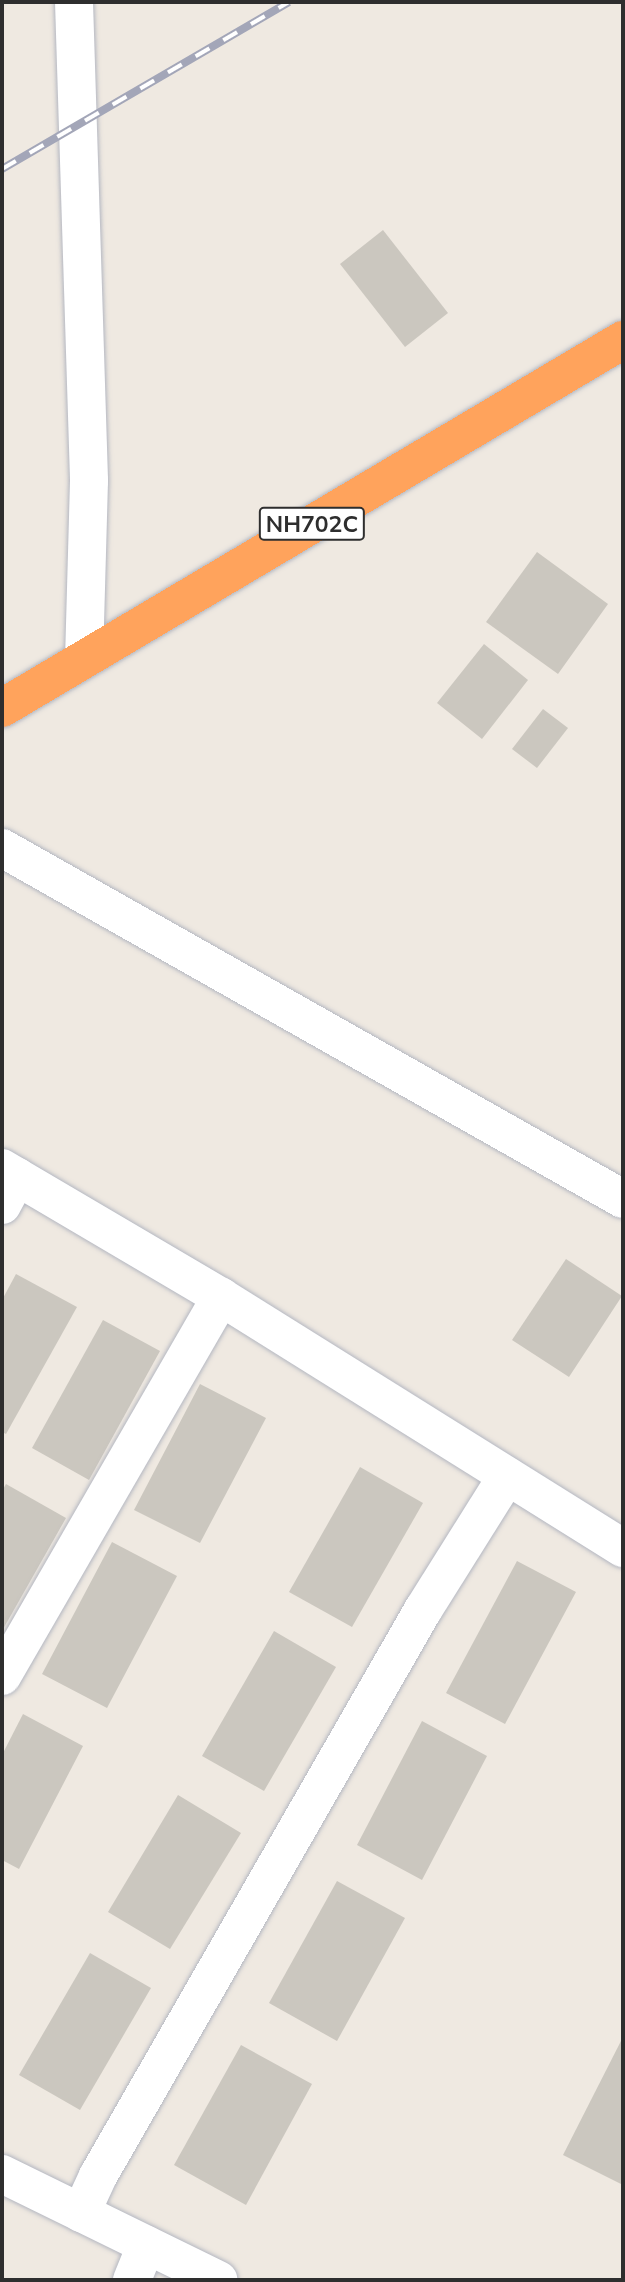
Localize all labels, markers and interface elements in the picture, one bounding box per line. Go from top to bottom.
road number: NH702C [258,504,366,544]

